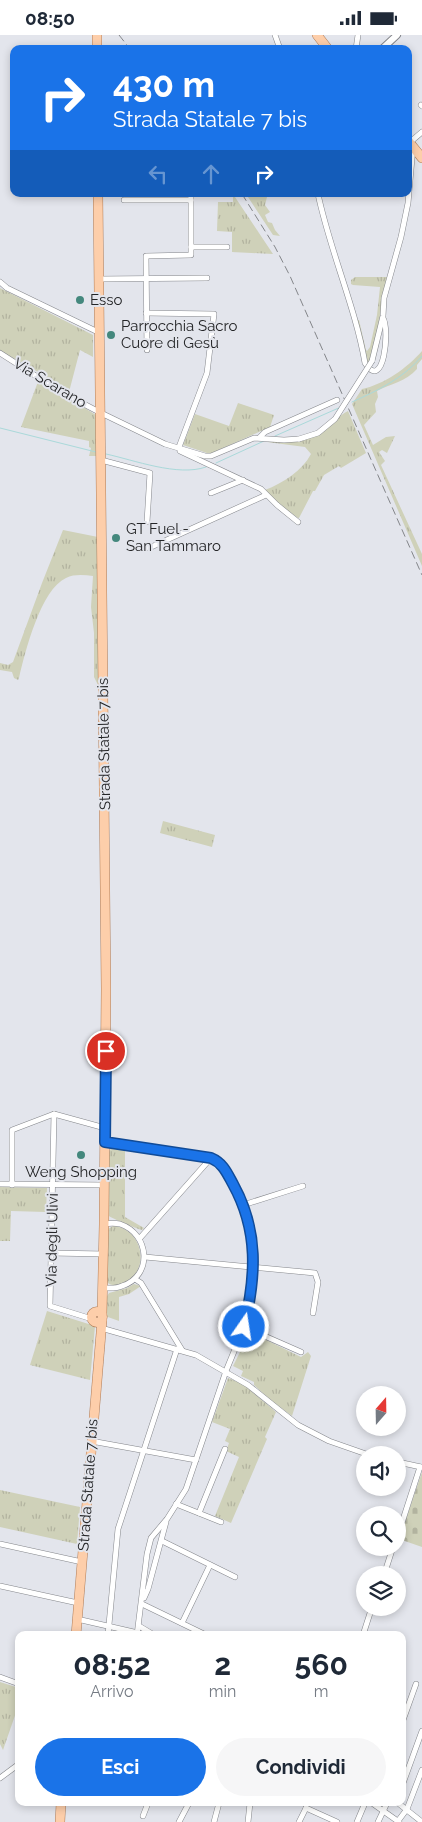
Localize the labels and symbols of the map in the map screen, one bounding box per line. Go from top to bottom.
place label: Esso [90,291,123,309]
marker: Esso [74,294,86,306]
place label: Parrocchia Sacro Cuore di Gesù [121,317,238,352]
marker: Parrocchia Sacro Cuore di Gesù [105,329,117,341]
street label: Via Scarano [10,354,90,412]
place label: GT Fuel - San Tammaro [126,520,221,555]
marker: GT Fuel - San Tammaro [110,532,122,544]
street label: Strada Statale 7 bis [94,678,114,810]
pin [85,1030,127,1072]
marker: Weng Shopping [75,1149,87,1161]
place label: Weng Shopping [25,1163,137,1181]
street label: Via degli Ulivi [42,1193,62,1287]
position arrow [217,1300,269,1352]
north arrow [356,1386,406,1436]
street label: Strada Statale 7 bis [74,1418,102,1552]

